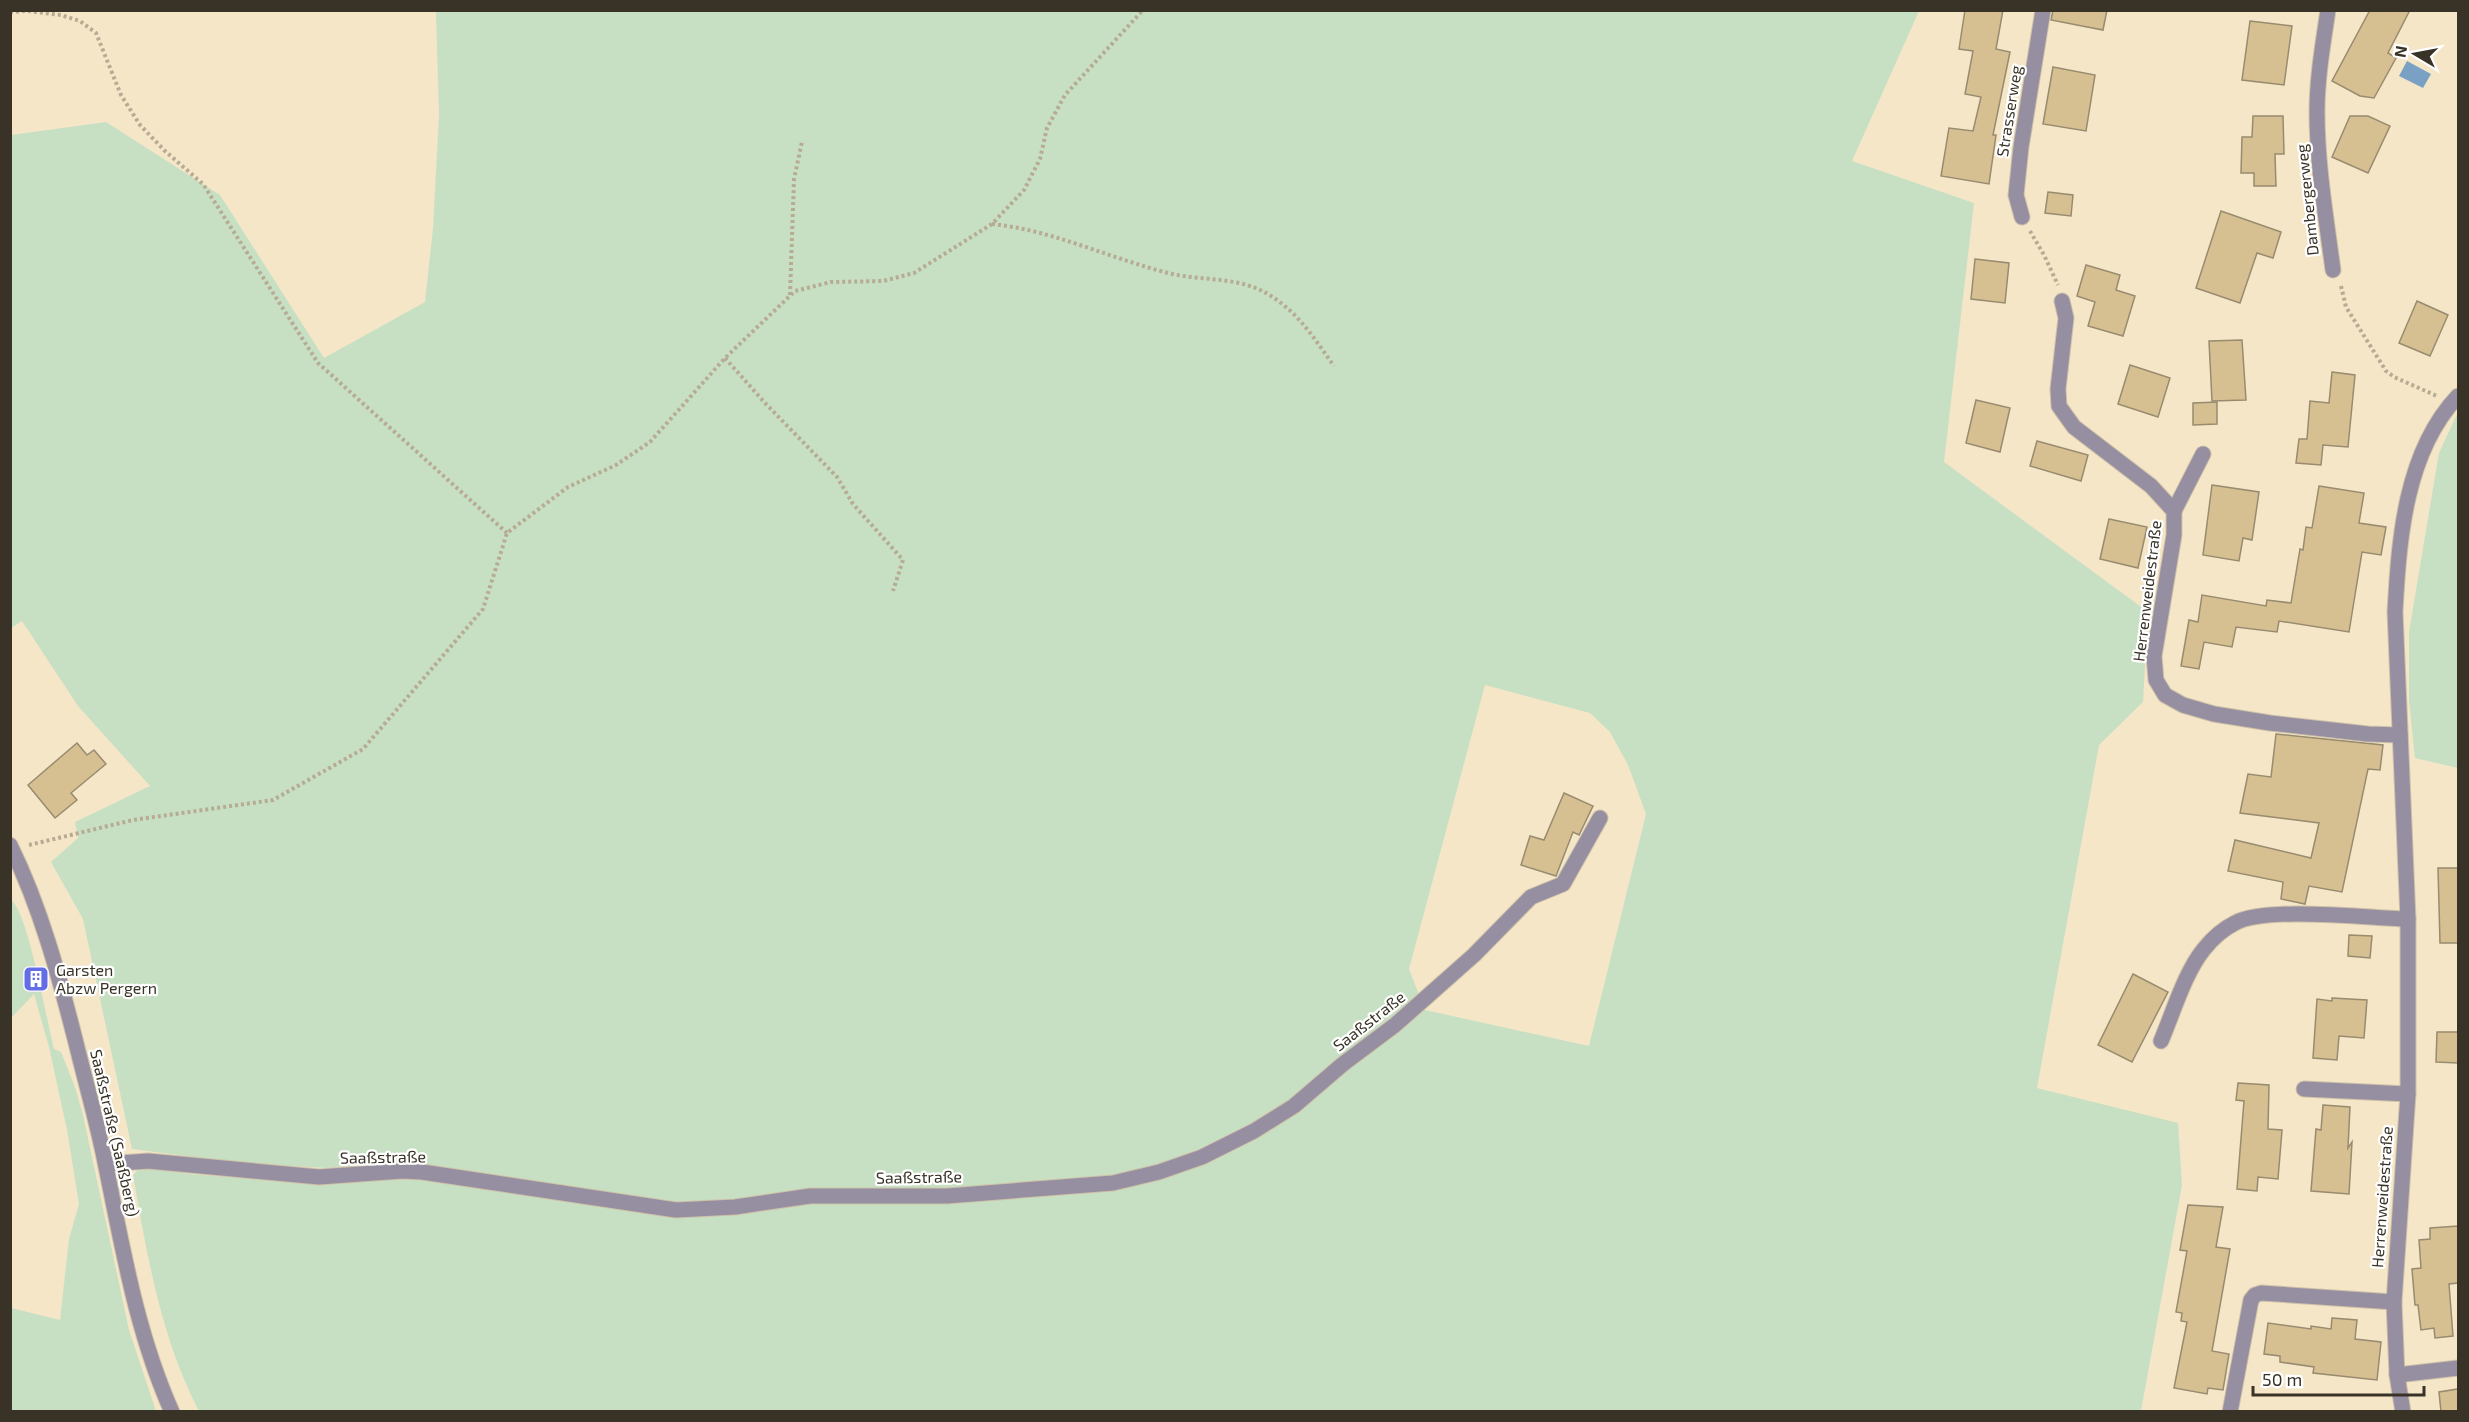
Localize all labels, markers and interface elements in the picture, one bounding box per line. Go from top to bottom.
north arrow [2385,24,2445,84]
text: N [2389,44,2410,59]
street label: Strasserweg [1992,64,2025,158]
street label: Dambergerweg [2291,143,2322,257]
street label: Herrenweidestraße [2128,519,2165,663]
place label: Garsten Abzw Pergern [56,960,157,997]
building icon: Garsten Abzw Pergern [21,964,51,994]
street label: Saaßstraße [1329,987,1408,1055]
street label: Saaßstraße (Saaßberg) [87,1047,144,1218]
street label: Herrenweidestraße [2367,1125,2396,1268]
street label: Saaßstraße [340,1146,426,1167]
street label: Saaßstraße [876,1166,962,1187]
scale bar [2253,1359,2424,1397]
text: 50 m [2262,1368,2302,1390]

